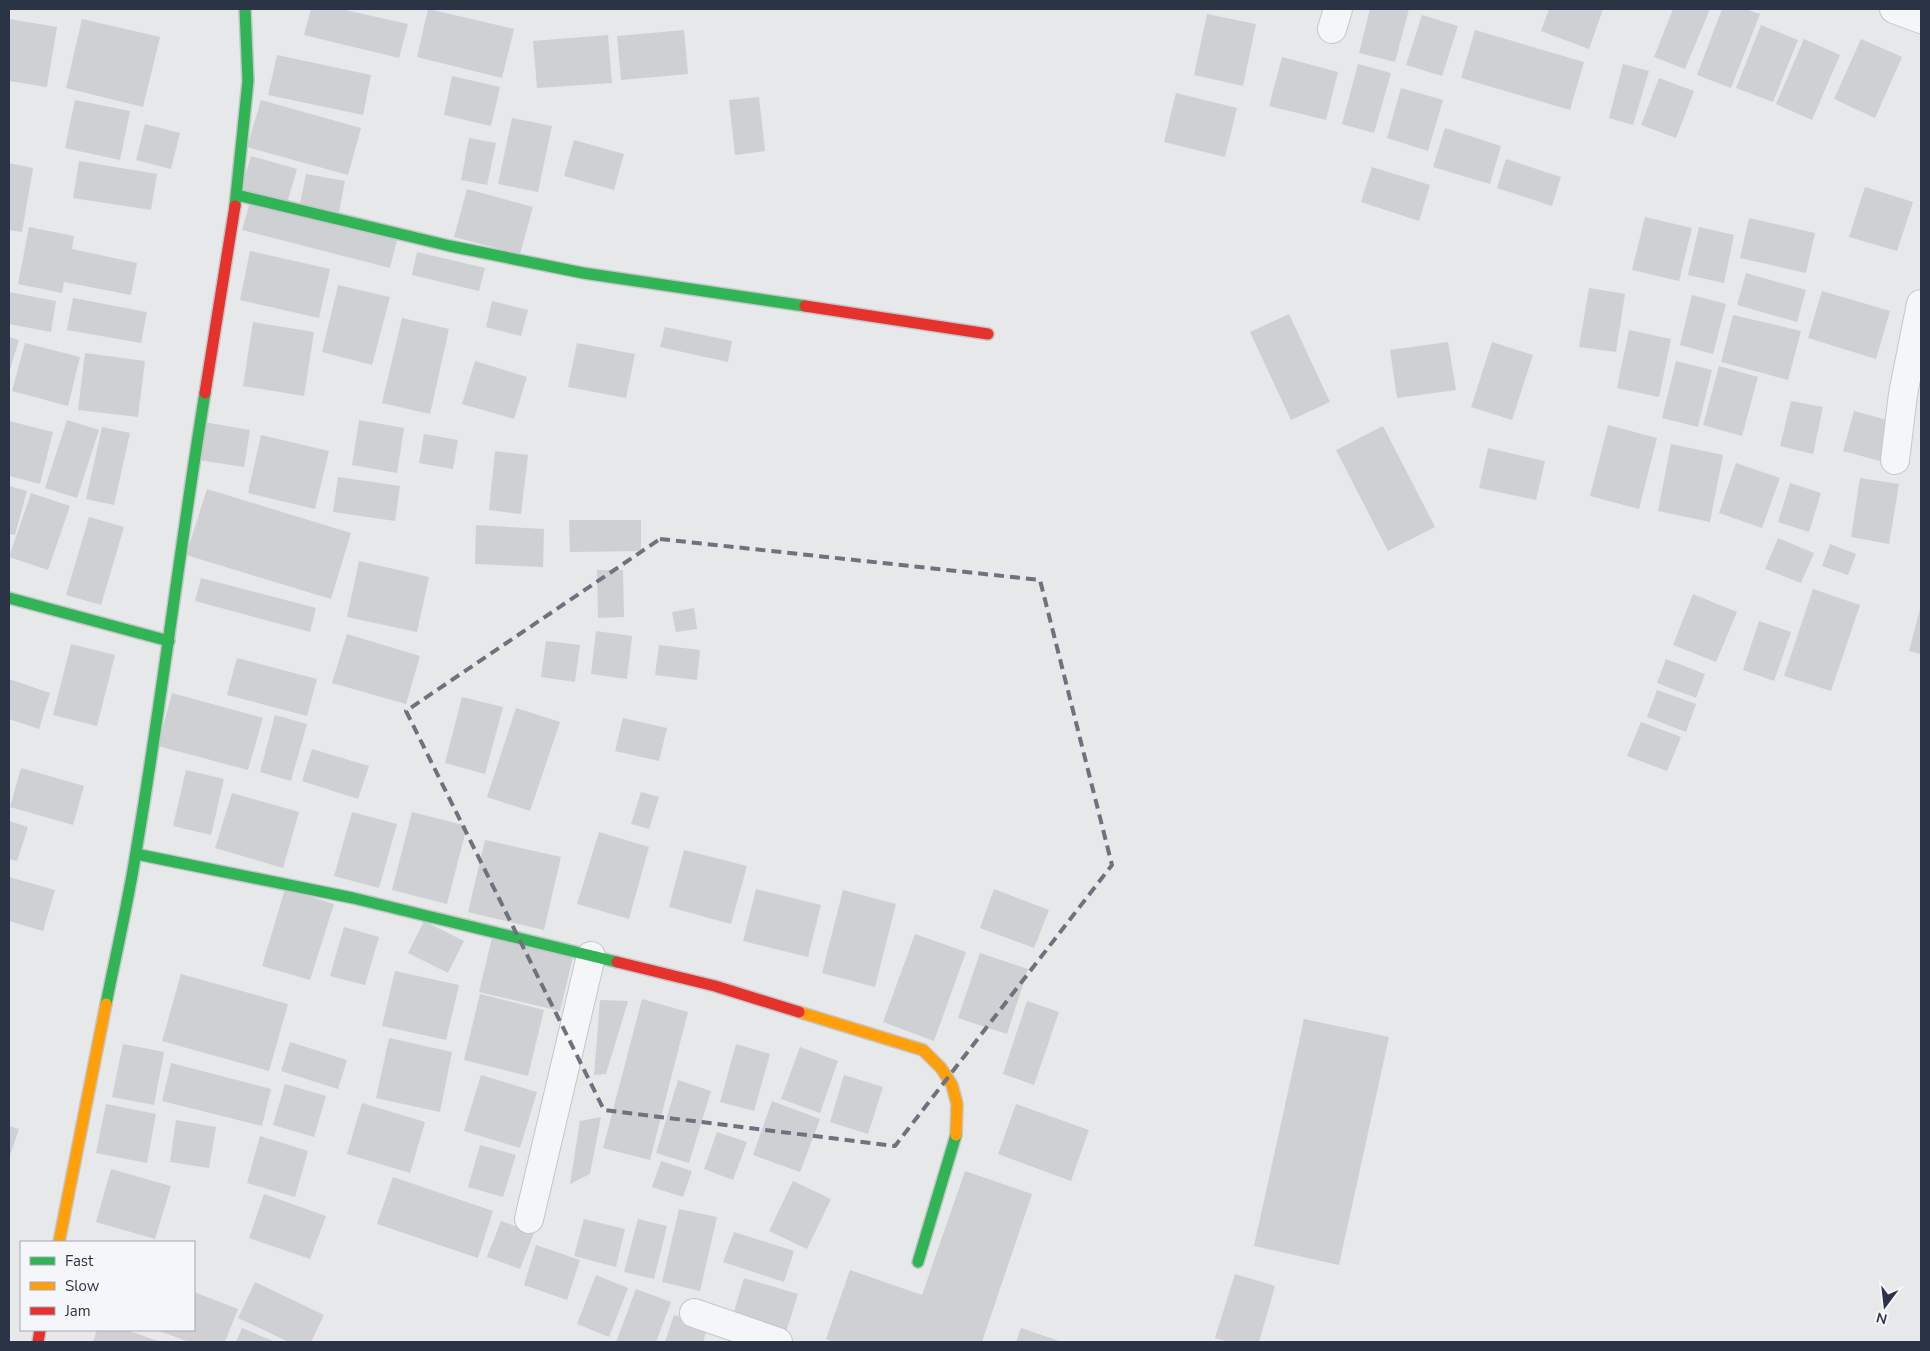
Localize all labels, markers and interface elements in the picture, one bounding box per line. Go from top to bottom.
legend [20,1241,195,1331]
text: Fast [65,1251,94,1271]
text: Slow [65,1276,100,1296]
north arrow [1860,1281,1910,1331]
text: Jam [64,1301,91,1321]
text: N [1874,1308,1889,1329]

